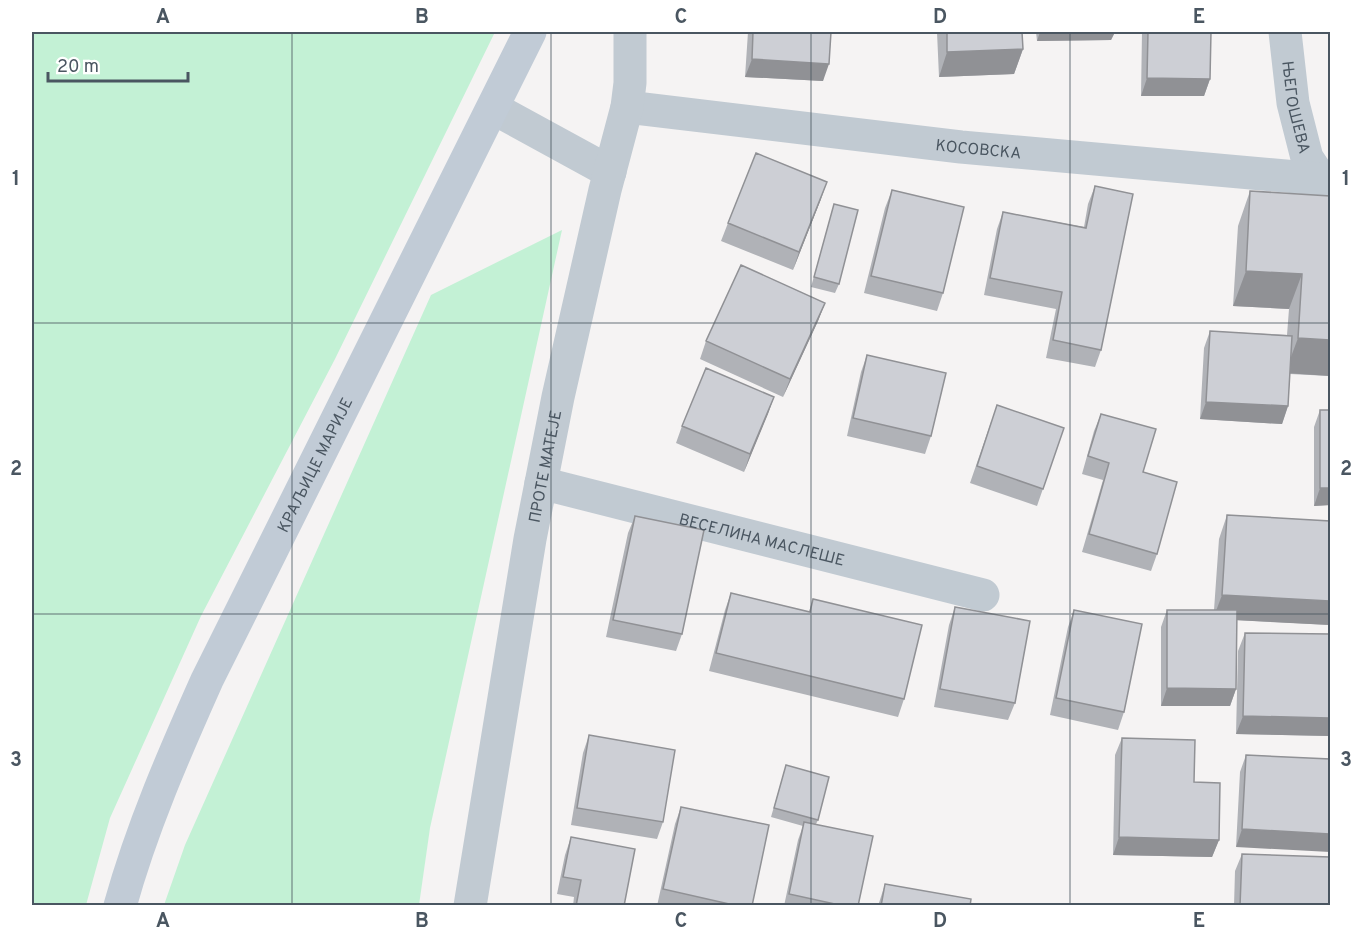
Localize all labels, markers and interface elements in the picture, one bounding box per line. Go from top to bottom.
text: A [156,5,170,31]
text: B [415,5,429,31]
text: C [675,5,687,31]
text: D [933,5,947,31]
text: E [1193,5,1205,31]
scale bar [48,45,188,83]
text: 20 m [57,56,99,79]
street label: ЊЕГОШЕВА [1276,60,1314,156]
street label: КОСОВСКА [934,136,1022,164]
text: 1 [12,167,20,193]
text: 1 [1342,167,1350,193]
street label: КРАЉИЦЕ МАРИЈЕ [274,395,358,536]
street label: ПРОТЕ МАТЕЈЕ [525,409,567,525]
text: 2 [10,457,22,483]
text: 2 [1340,457,1352,483]
street label: ВЕСЕЛИНА МАСЛЕШЕ [676,510,847,572]
text: 3 [10,748,22,774]
text: 3 [1340,748,1352,774]
text: A [156,909,170,935]
text: B [415,909,429,935]
text: C [675,909,687,935]
text: D [933,909,947,935]
text: E [1193,909,1205,935]

